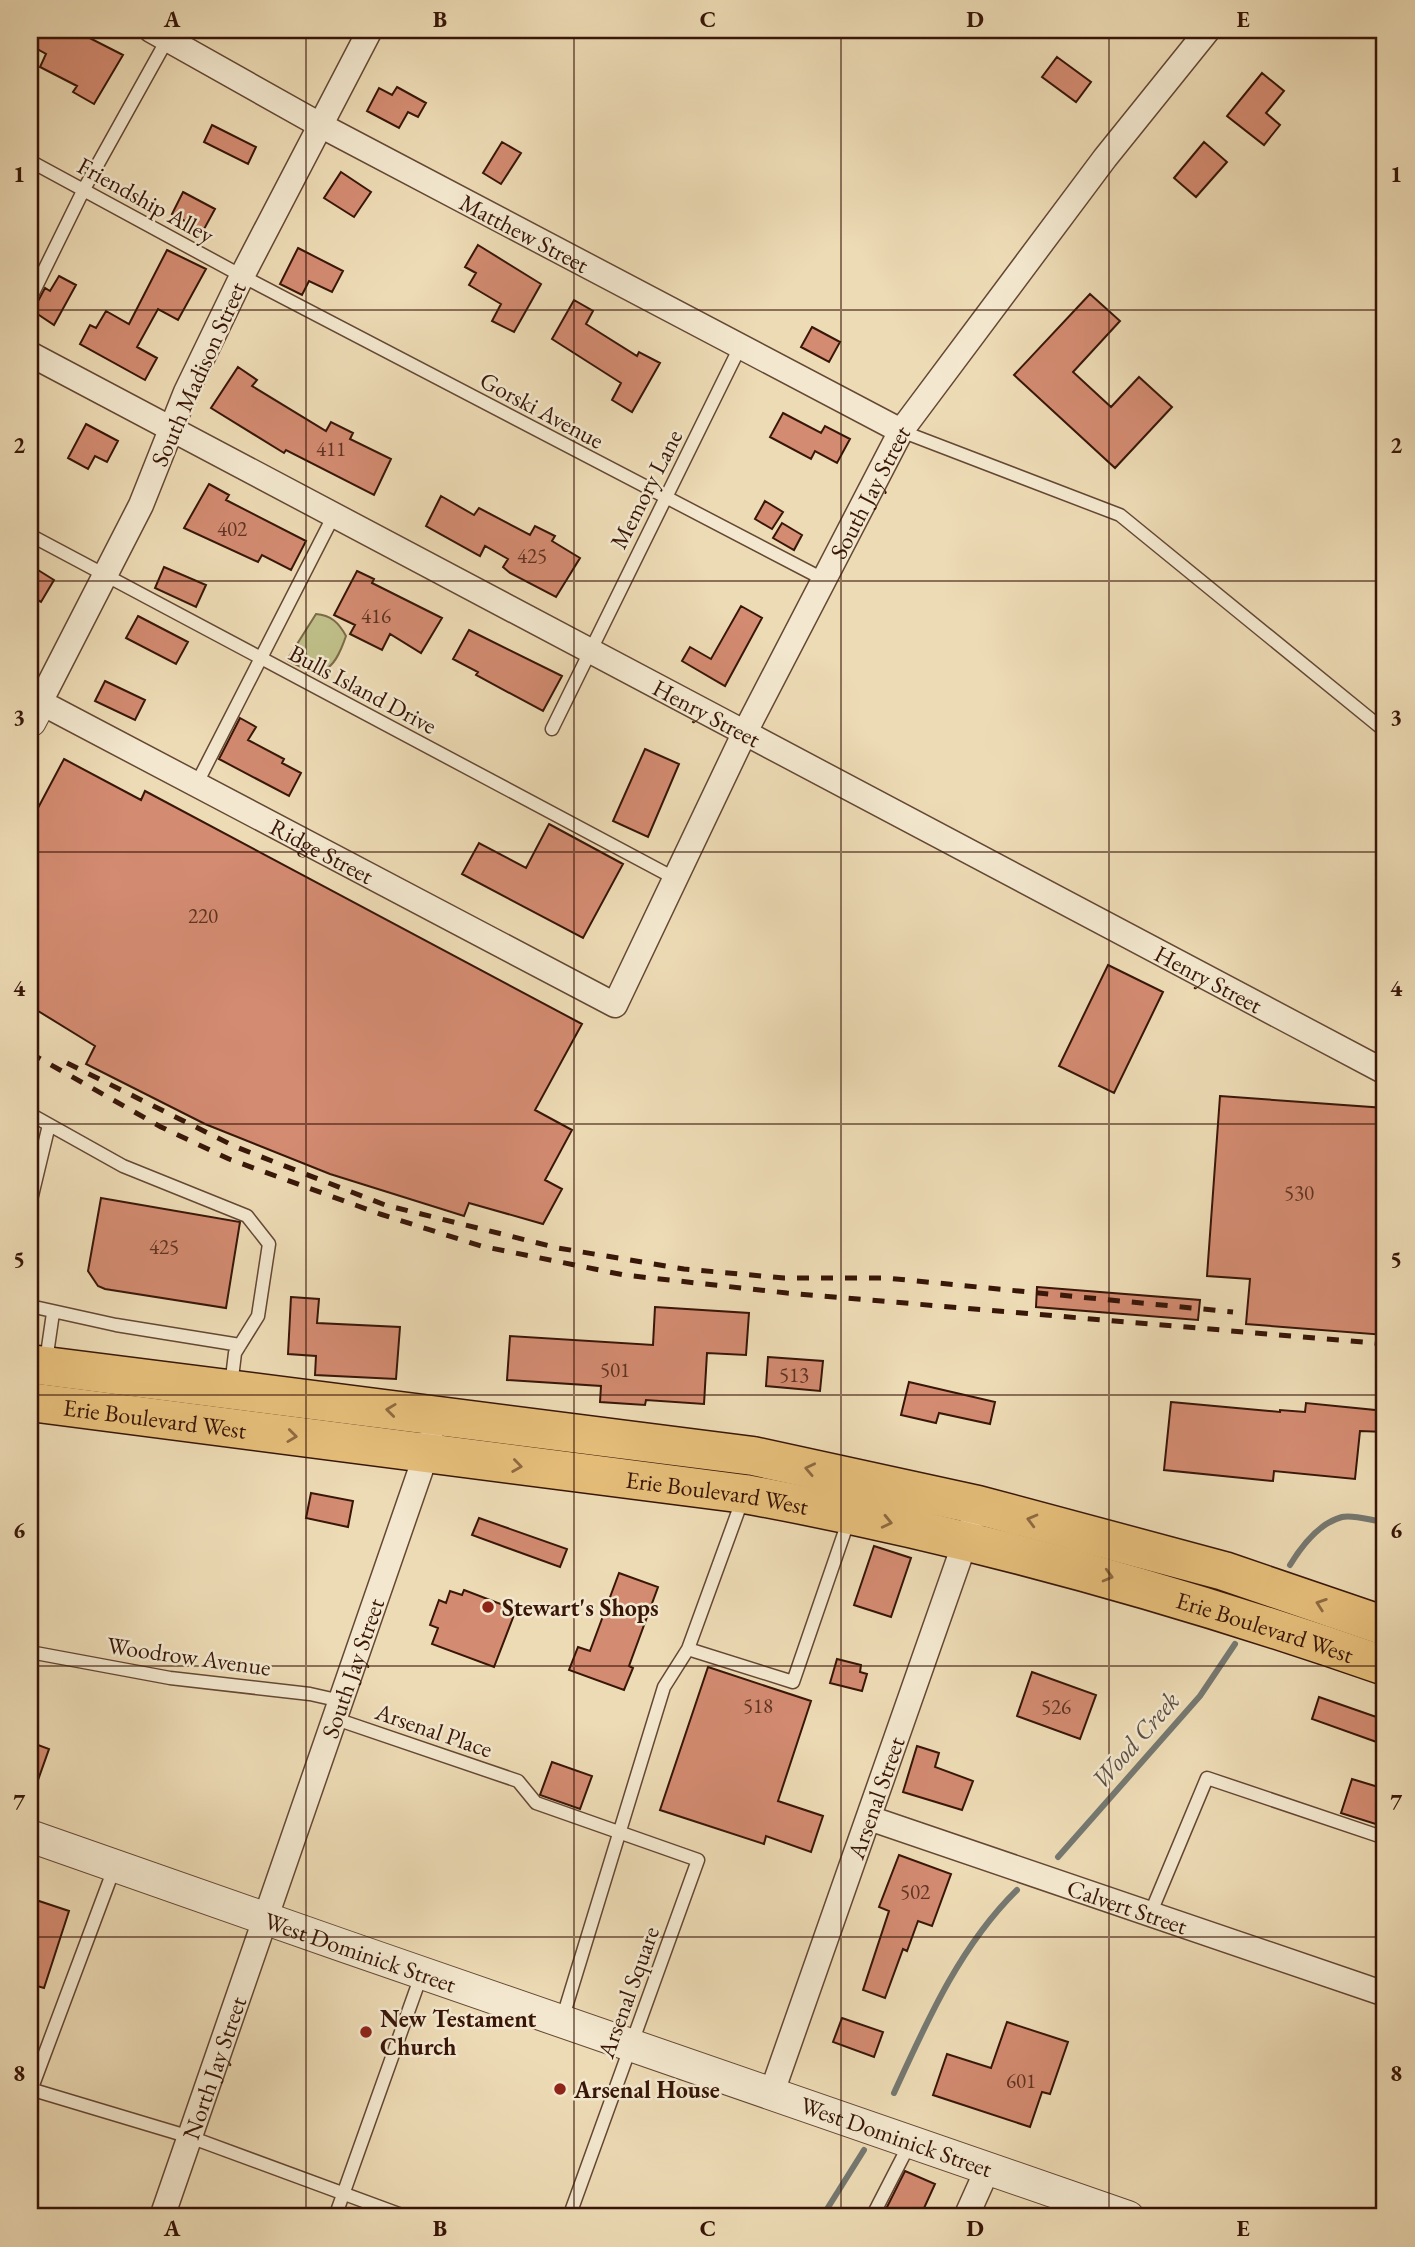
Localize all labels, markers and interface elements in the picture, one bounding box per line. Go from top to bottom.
text: A [163,4,181,34]
text: B [433,4,447,34]
text: C [700,4,716,34]
text: D [966,4,984,34]
text: E [1236,4,1250,34]
street label: Friendship Alley [72,150,220,251]
text: 1 [13,159,25,189]
text: 1 [1390,159,1402,189]
street label: Matthew Street [455,186,595,280]
street label: South Madison Street [143,276,253,471]
street label: Gorski Avenue [475,364,609,456]
street label: South Jay Street [822,418,916,564]
street label: Memory Lane [603,424,689,554]
text: 2 [13,430,25,460]
text: 2 [1390,430,1402,460]
house number: 411 [316,435,346,462]
house number: 402 [217,515,247,542]
house number: 425 [517,542,547,569]
house number: 416 [361,602,391,629]
street label: Bulls Island Drive [284,637,442,741]
street label: Henry Street [648,671,766,754]
text: 3 [13,702,25,732]
text: 3 [1390,702,1402,732]
street label: Ridge Street [265,811,380,891]
house number: 220 [188,902,218,929]
street label: Henry Street [1149,937,1268,1020]
text: 4 [13,973,26,1003]
text: 4 [1390,973,1403,1003]
house number: 530 [1284,1179,1314,1206]
house number: 425 [149,1233,179,1260]
text: 5 [13,1244,25,1274]
text: 5 [1390,1244,1402,1274]
house number: 501 [600,1356,630,1383]
house number: 513 [779,1361,809,1388]
street label: Erie Boulevard West [62,1391,249,1445]
one-way arrow [385,1403,397,1418]
one-way arrow [286,1429,298,1444]
one-way arrow [511,1458,523,1473]
one-way arrow [804,1462,816,1477]
street label: Erie Boulevard West [624,1463,812,1521]
one-way arrow [1026,1513,1038,1528]
one-way arrow [881,1514,893,1528]
text: 6 [13,1515,25,1545]
text: 6 [1390,1515,1402,1545]
one-way arrow [1102,1568,1114,1583]
street label: Erie Boulevard West [1173,1584,1358,1670]
place label: Stewart's Shops [502,1592,659,1623]
street label: South Jay Street [314,1593,391,1742]
one-way arrow [1315,1598,1327,1612]
marker: Stewart's Shops [480,1599,496,1615]
street label: Woodrow Avenue [105,1629,273,1683]
water label: Wood Creek [1083,1684,1187,1796]
house number: 518 [743,1692,773,1719]
house number: 526 [1041,1693,1071,1720]
street label: Arsenal Place [370,1695,497,1764]
street label: Arsenal Street [839,1732,911,1864]
text: 7 [13,1787,26,1817]
text: 7 [1390,1787,1403,1817]
street label: Calvert Street [1063,1871,1192,1941]
house number: 502 [900,1878,930,1905]
street label: West Dominick Street [260,1904,461,1999]
street label: Arsenal Square [590,1922,666,2063]
street label: North Jay Street [175,1992,253,2143]
place label: New Testament Church [380,2003,536,2062]
marker: New Testament Church [358,2024,374,2040]
text: 8 [13,2058,25,2088]
text: 8 [1390,2058,1402,2088]
house number: 601 [1006,2067,1036,2094]
place label: Arsenal House [573,2074,720,2105]
marker: Arsenal House [552,2081,568,2097]
street label: West Dominick Street [797,2089,997,2184]
text: A [163,2213,181,2243]
text: B [433,2213,447,2243]
text: C [700,2213,716,2243]
text: D [966,2213,984,2243]
text: E [1236,2213,1250,2243]

